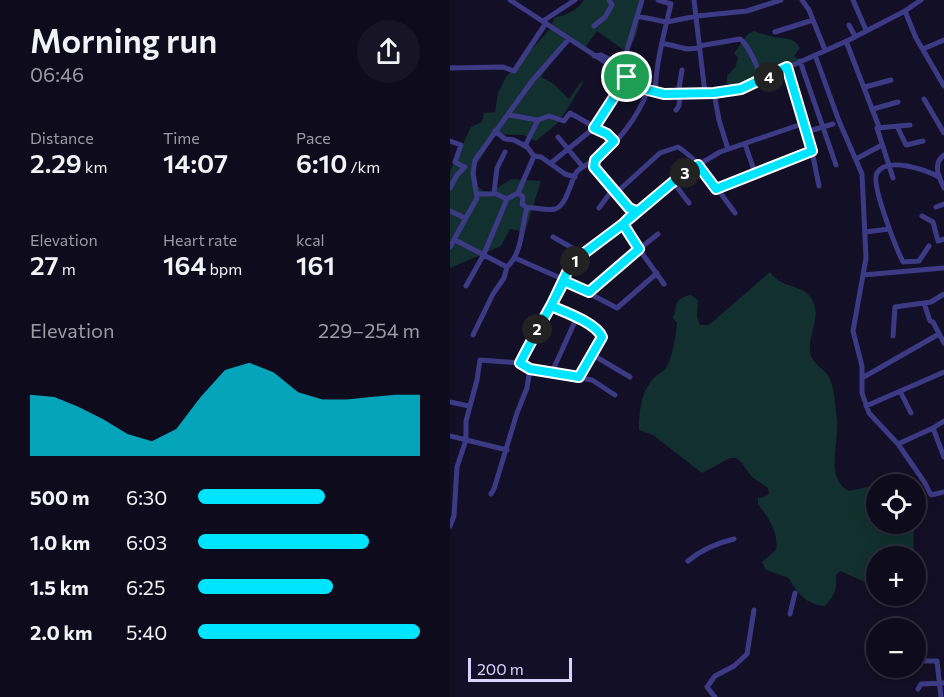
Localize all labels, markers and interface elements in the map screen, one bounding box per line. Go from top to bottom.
text: Morning run [30,19,217,60]
button: share [357,20,420,83]
pin [601,51,652,102]
icon: arrive [610,60,643,93]
text: 06:46 [30,62,84,86]
pin: 4 [754,62,784,92]
text: 4 [764,67,774,86]
text: Distance [30,128,94,147]
text: Time [163,128,200,147]
text: Pace [296,128,331,147]
text: 2.29 [30,147,82,178]
text: 14:07 [163,147,228,178]
text: 6:10 [296,147,347,178]
text: km [82,157,107,176]
text: /km [347,157,380,176]
pin: 3 [670,158,700,188]
text: 3 [680,163,690,182]
text: Elevation [30,230,98,249]
text: Heart rate [163,230,237,249]
text: kcal [296,230,325,249]
pin: 1 [560,246,590,276]
text: 27 [30,249,59,280]
text: 164 [163,249,206,280]
text: 161 [296,249,335,280]
text: 1 [571,251,579,270]
text: m [59,259,76,278]
text: bpm [206,259,242,278]
pin: 2 [522,314,552,344]
text: Elevation [30,318,115,342]
text: 229–254 m [318,318,420,342]
text: 2 [532,319,542,338]
map controls [866,474,926,678]
button: locate [866,474,926,534]
text: 500 m [30,485,90,509]
text: 6:30 [126,485,167,509]
text: 1.0 km [30,530,90,554]
text: 6:03 [126,530,167,554]
button: + [866,546,926,606]
text: 1.5 km [30,575,89,599]
text: 6:25 [126,575,165,599]
button: − [866,618,926,678]
text: 2.0 km [30,620,92,644]
text: 5:40 [126,620,167,644]
scale bar [468,655,572,682]
text: 200 m [477,659,524,678]

